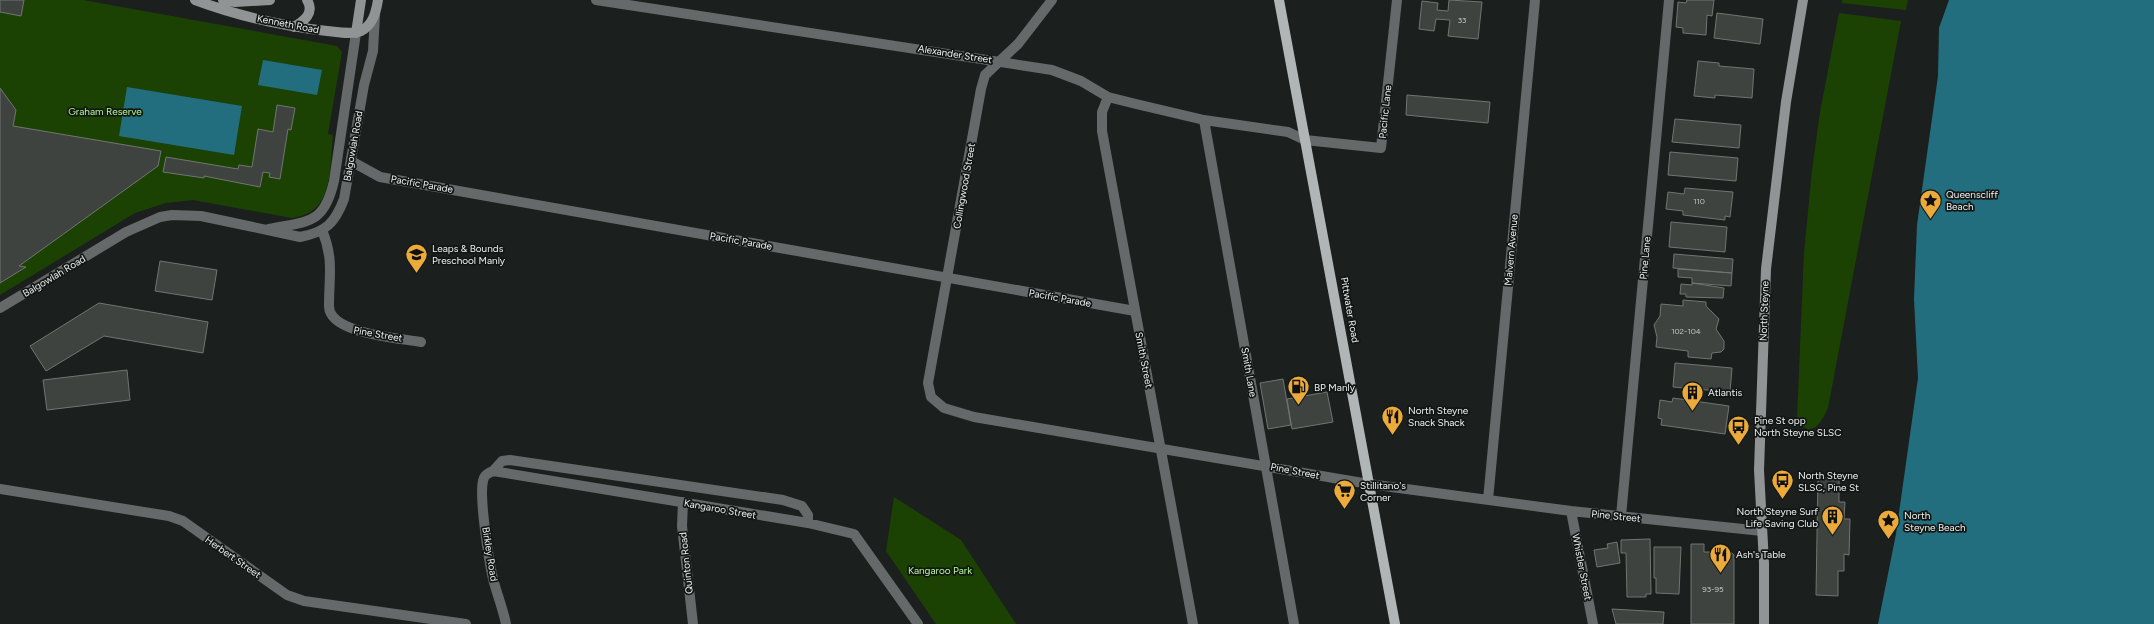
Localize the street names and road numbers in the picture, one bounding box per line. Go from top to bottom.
street label: Kenneth Road [256,12,320,36]
street label: Alexander Street [917,42,993,66]
street label: Pacific Lane [1376,84,1394,139]
street label: Balgowlah Road [340,110,366,182]
street label: Collingwood Street [950,142,978,230]
street label: Pacific Parade [390,172,455,196]
street label: Malvern Avenue [1501,213,1521,286]
street label: Pacific Parade [709,229,774,253]
street label: Pine Lane [1637,236,1653,280]
street label: Balgowlah Road [20,252,88,300]
street label: Pittwater Road [1338,276,1362,344]
street label: North Steyne [1756,280,1772,341]
street label: Pacific Parade [1028,286,1093,310]
street label: Pine Street [352,323,404,345]
street label: Smith Street [1132,331,1156,389]
street label: Smith Lane [1238,346,1260,398]
street label: Pine Street [1269,460,1321,482]
street label: Kangaroo Street [683,496,757,522]
street label: Pine Street [1591,507,1642,525]
street label: Birkley Road [479,526,501,582]
street label: Quinton Road [676,531,696,594]
street label: Herbert Street [203,533,264,581]
street label: Whistler Street [1569,533,1595,602]

